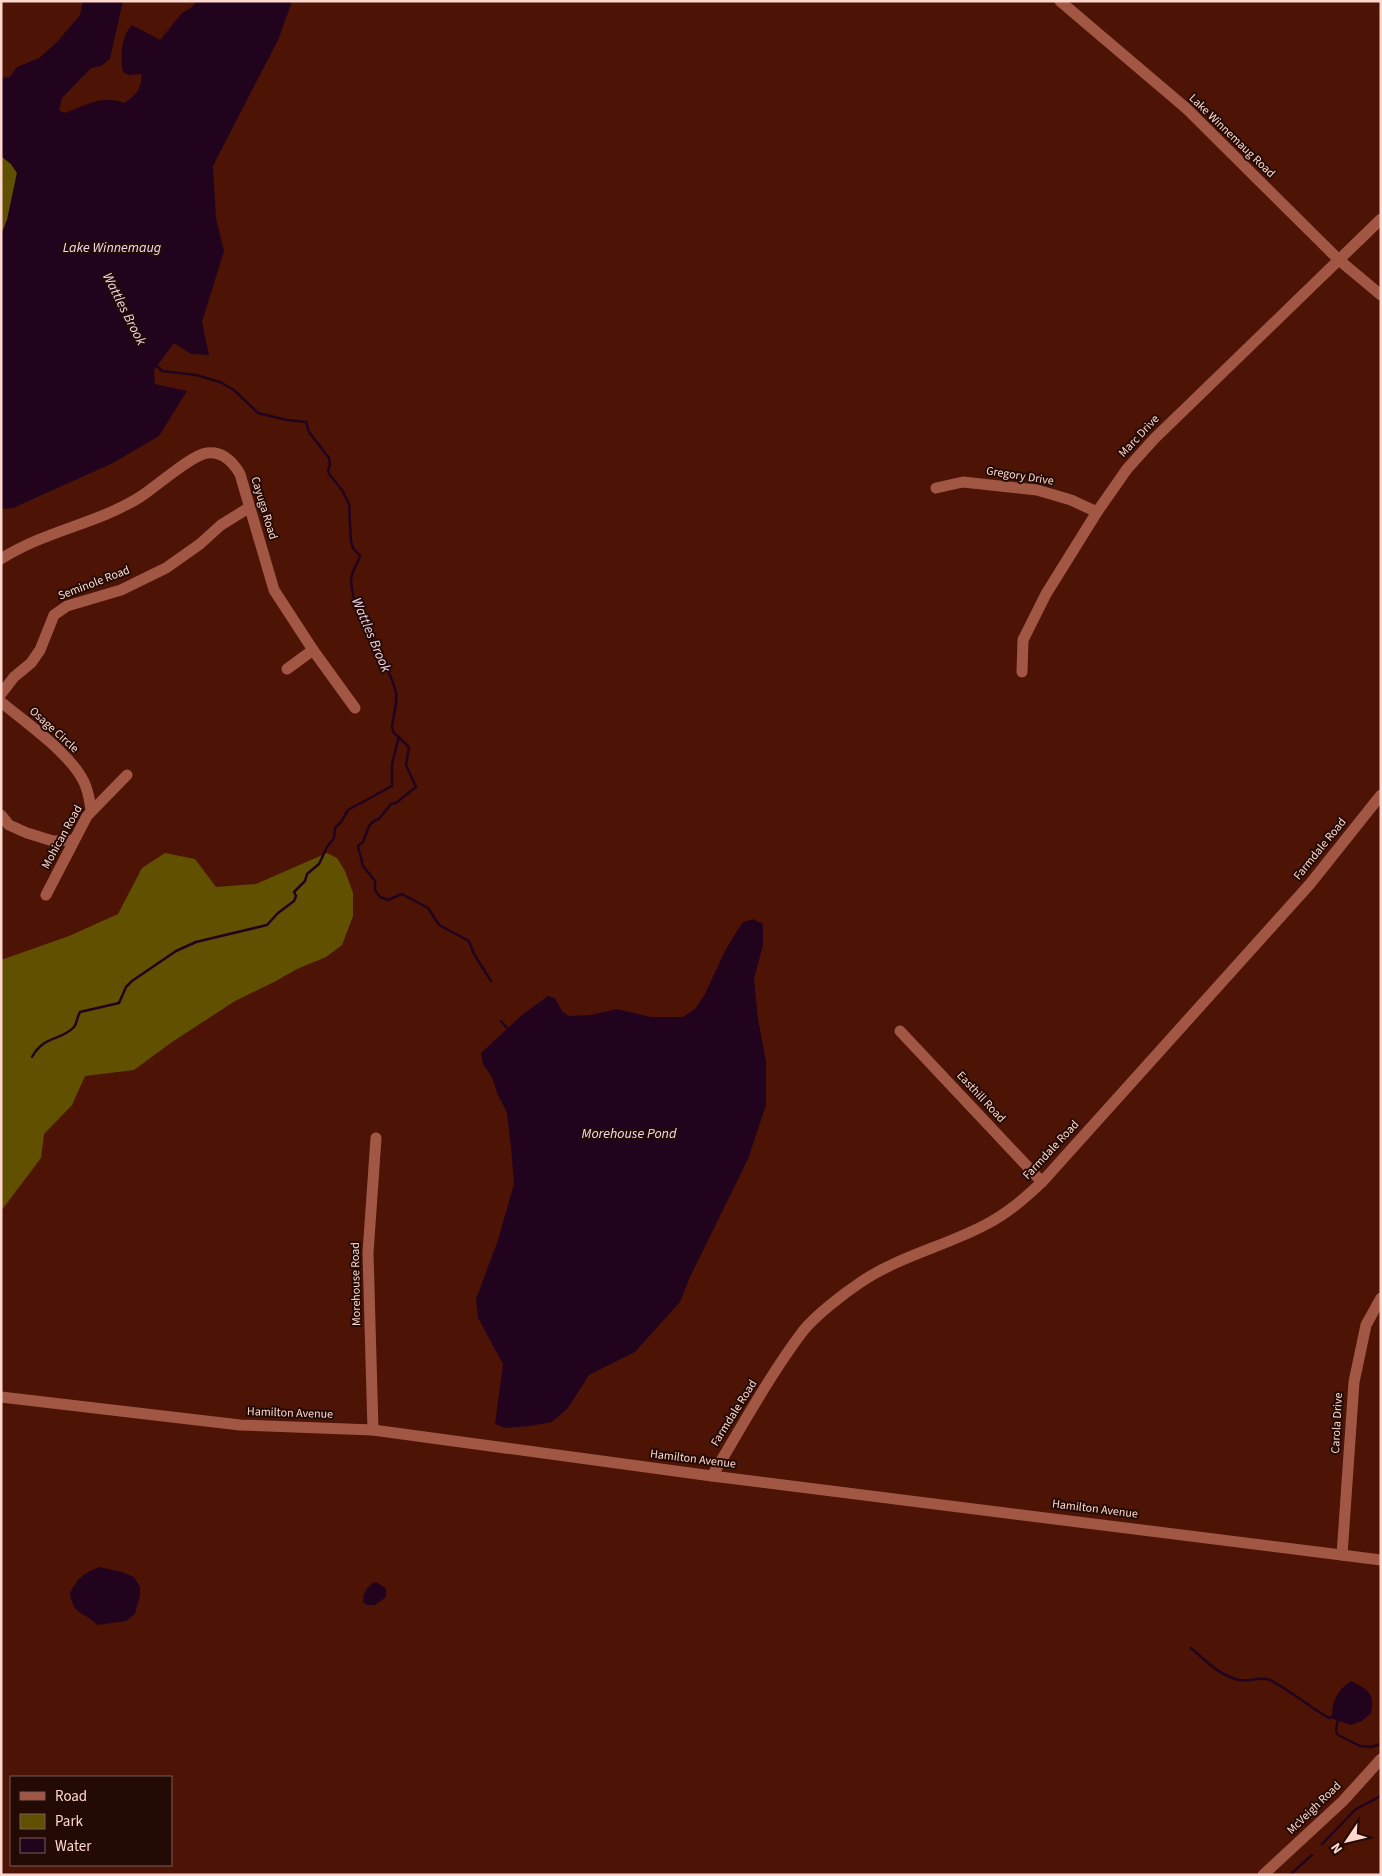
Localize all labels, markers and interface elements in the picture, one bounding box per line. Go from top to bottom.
street label: Lake Winnemaug Road [1185,90,1279,182]
water label: Lake Winnemaug [63,238,161,258]
water label: Wattles Brook [97,269,151,349]
street label: Marc Drive [1115,411,1163,461]
street label: Gregory Drive [985,462,1055,490]
street label: Cayuga Road [246,474,282,542]
street label: Seminole Road [56,562,132,604]
water label: Wattles Brook [346,595,396,676]
street label: Osage Circle [25,703,83,757]
street label: Mohican Road [37,802,87,872]
street label: Farmdale Road [1290,814,1350,884]
street label: Easthill Road [953,1067,1009,1127]
street label: Farmdale Road [1019,1117,1083,1183]
water label: Morehouse Pond [582,1124,677,1144]
street label: Morehouse Road [347,1242,365,1326]
street label: Farmdale Road [707,1376,761,1450]
street label: Carola Drive [1327,1392,1347,1454]
street label: Hamilton Avenue [247,1403,333,1423]
street label: Hamilton Avenue [649,1445,737,1473]
street label: Hamilton Avenue [1051,1495,1139,1523]
legend [10,1776,172,1866]
street label: McVeigh Road [1283,1778,1345,1838]
text: Road [55,1786,87,1807]
text: Park [55,1811,84,1832]
north arrow [1322,1816,1372,1866]
text: Water [55,1836,92,1857]
text: N [1326,1838,1348,1857]

